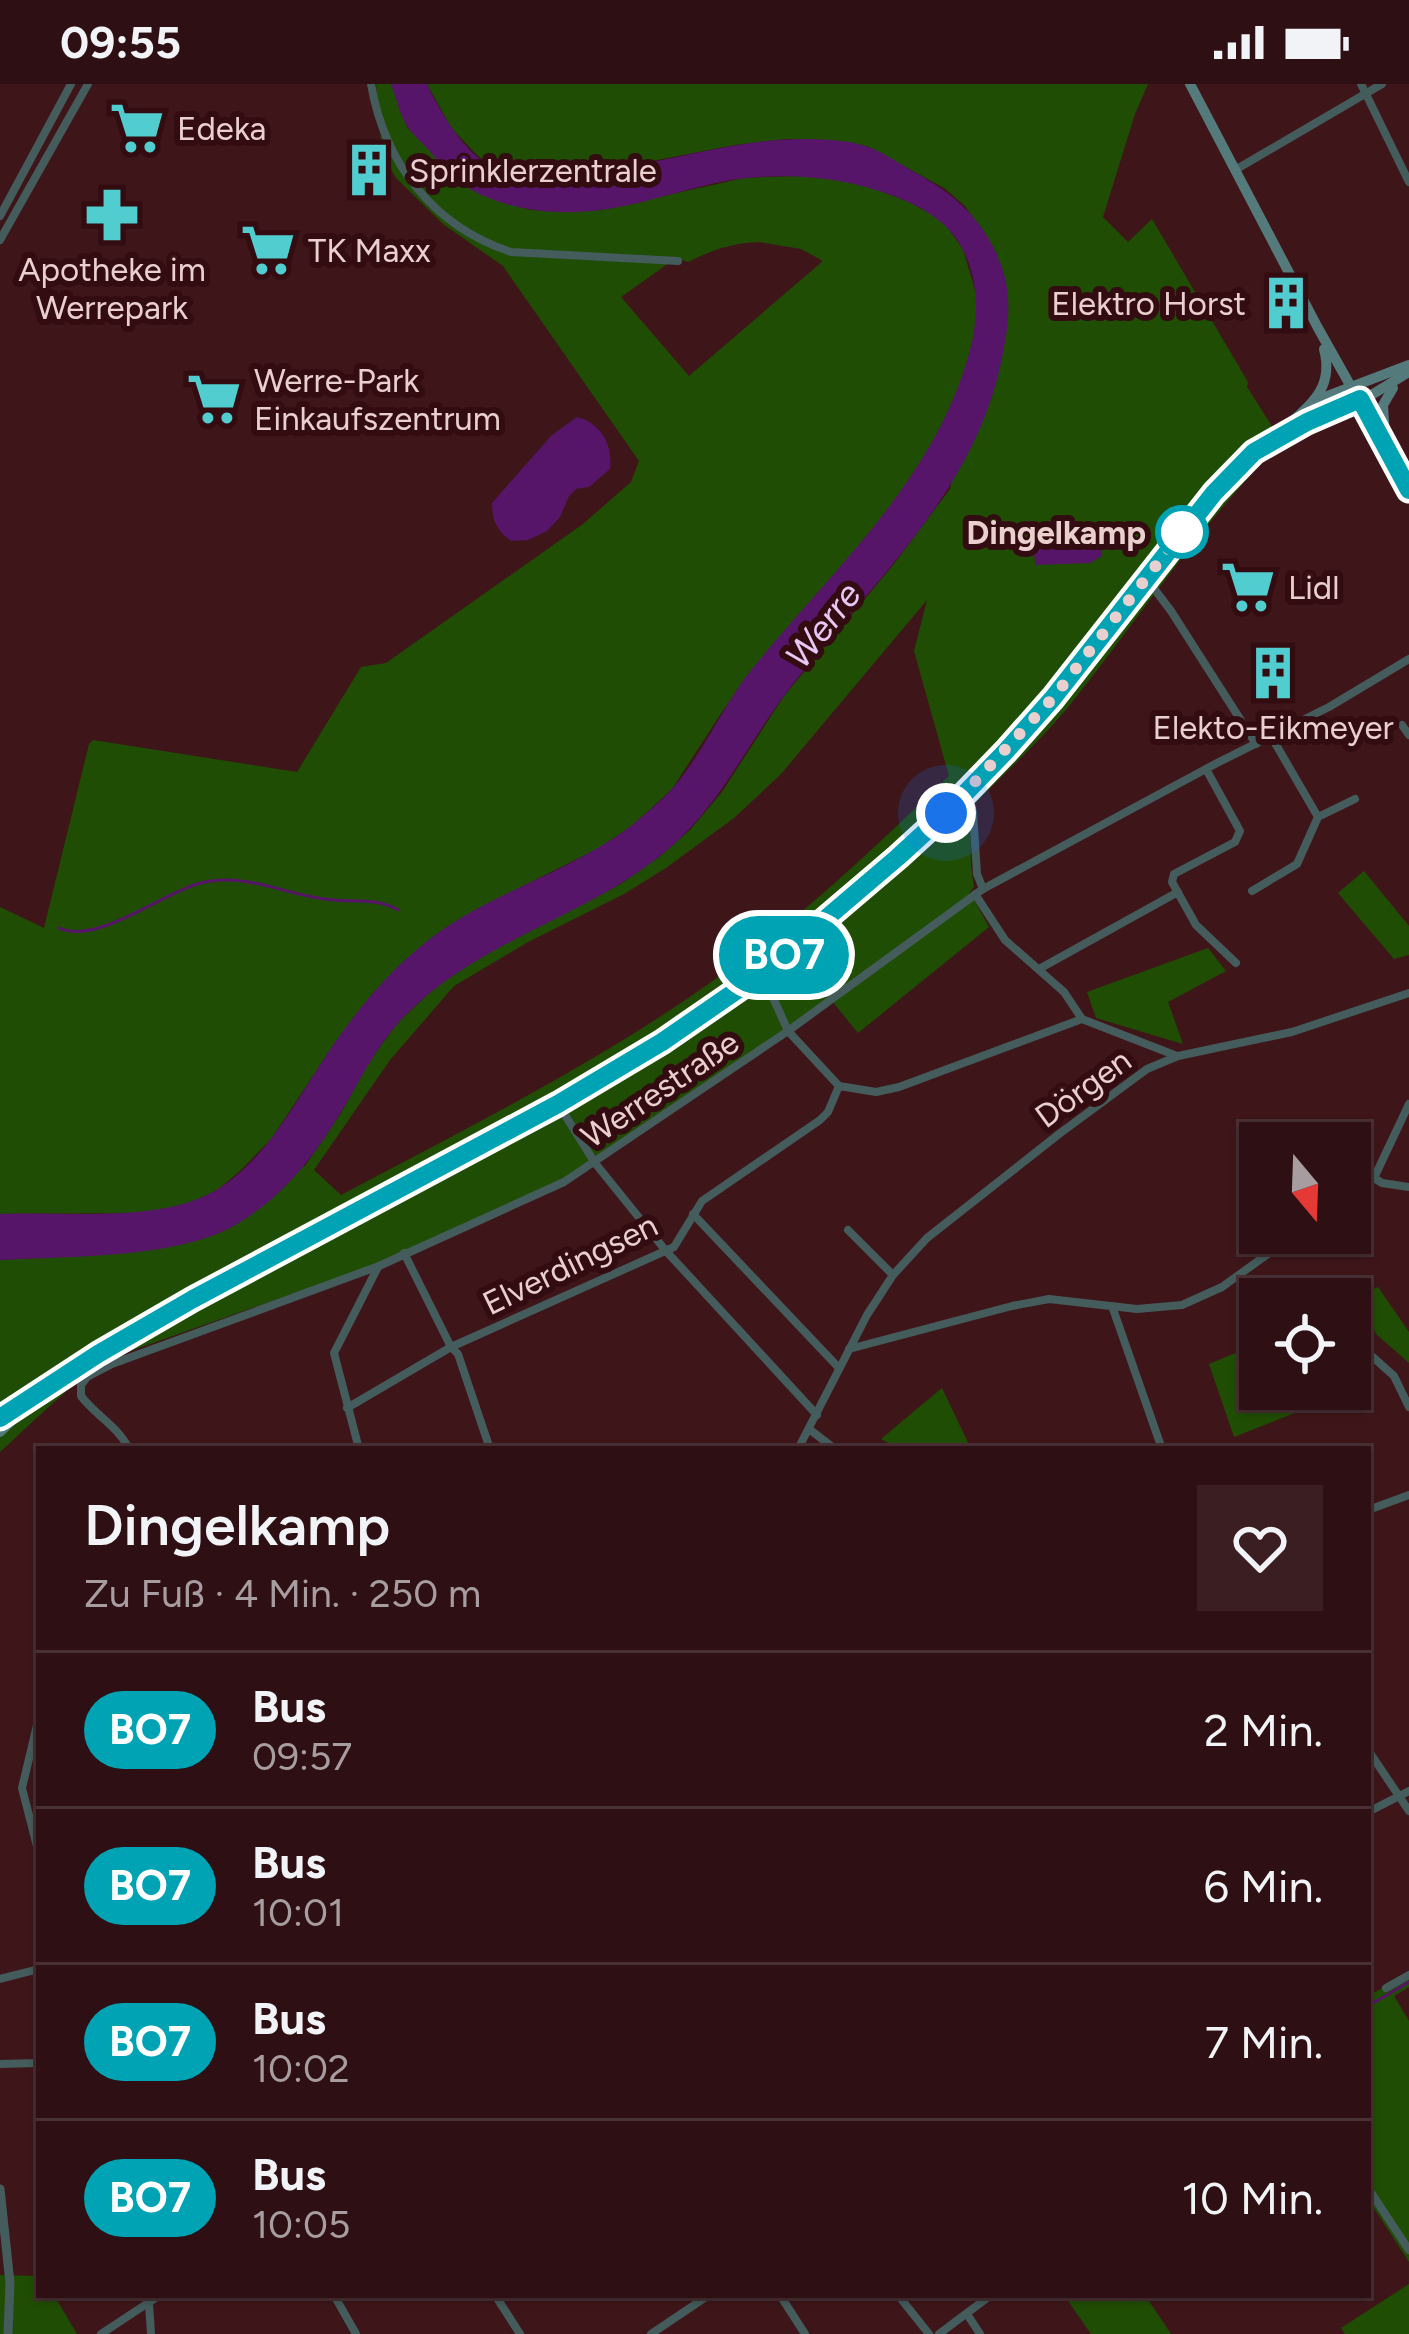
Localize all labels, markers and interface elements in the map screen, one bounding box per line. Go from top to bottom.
text: 09:55 [60,15,181,69]
supermarket icon: Edeka [108,99,166,157]
place label: Edeka [177,109,266,148]
building icon: Sprinklerzentrale [340,141,398,199]
place label: Sprinklerzentrale [409,151,657,190]
pharmacy icon: Apotheke im Werrepark [83,186,141,244]
supermarket icon: TK Maxx [239,221,297,279]
place label: TK Maxx [308,231,431,270]
place label: Apotheke im Werrepark [18,250,206,327]
building icon: Elektro Horst [1257,274,1315,332]
place label: Elektro Horst [1051,284,1246,323]
place label: Werre-Park Einkaufszentrum [254,361,501,438]
supermarket icon: Werre-Park Einkaufszentrum [185,370,243,428]
marker: Dingelkamp [1157,507,1207,557]
place label: Dingelkamp [966,513,1146,552]
supermarket icon: Lidl [1219,558,1277,616]
place label: Lidl [1288,568,1339,607]
water label: Werre [776,573,870,676]
building icon: Elekto-Eikmeyer [1244,644,1302,702]
place label: Elekto-Eikmeyer [1152,708,1394,747]
your location [916,783,976,843]
line badge: BO7 [715,916,853,994]
text: BO7 [743,929,825,980]
street label: Werrestraße [574,1022,746,1156]
street label: Dörgen [1028,1040,1138,1136]
north arrow [1239,1122,1371,1254]
map controls [1239,1122,1371,1410]
street label: Elverdingsen [476,1205,664,1323]
button: locate [1239,1278,1371,1410]
button: heart [1197,1485,1323,1611]
text: Dingelkamp [84,1491,390,1559]
text: Zu Fuß · 4 Min. · 250 m [84,1570,481,1617]
text: Bus [252,1679,326,1733]
text: 2 Min. [1204,1703,1323,1757]
text: BO7 [109,1704,191,1755]
text: 09:57 [252,1733,352,1780]
text: Bus [252,1835,326,1889]
text: 6 Min. [1203,1859,1323,1913]
text: BO7 [109,1860,191,1911]
text: 10:01 [252,1889,344,1936]
text: Bus [252,1991,326,2045]
text: 7 Min. [1205,2015,1323,2069]
text: BO7 [109,2016,191,2067]
text: 10:02 [252,2045,350,2092]
text: Bus [252,2147,326,2201]
text: 10 Min. [1181,2171,1323,2225]
text: BO7 [109,2172,191,2223]
text: 10:05 [252,2201,350,2248]

